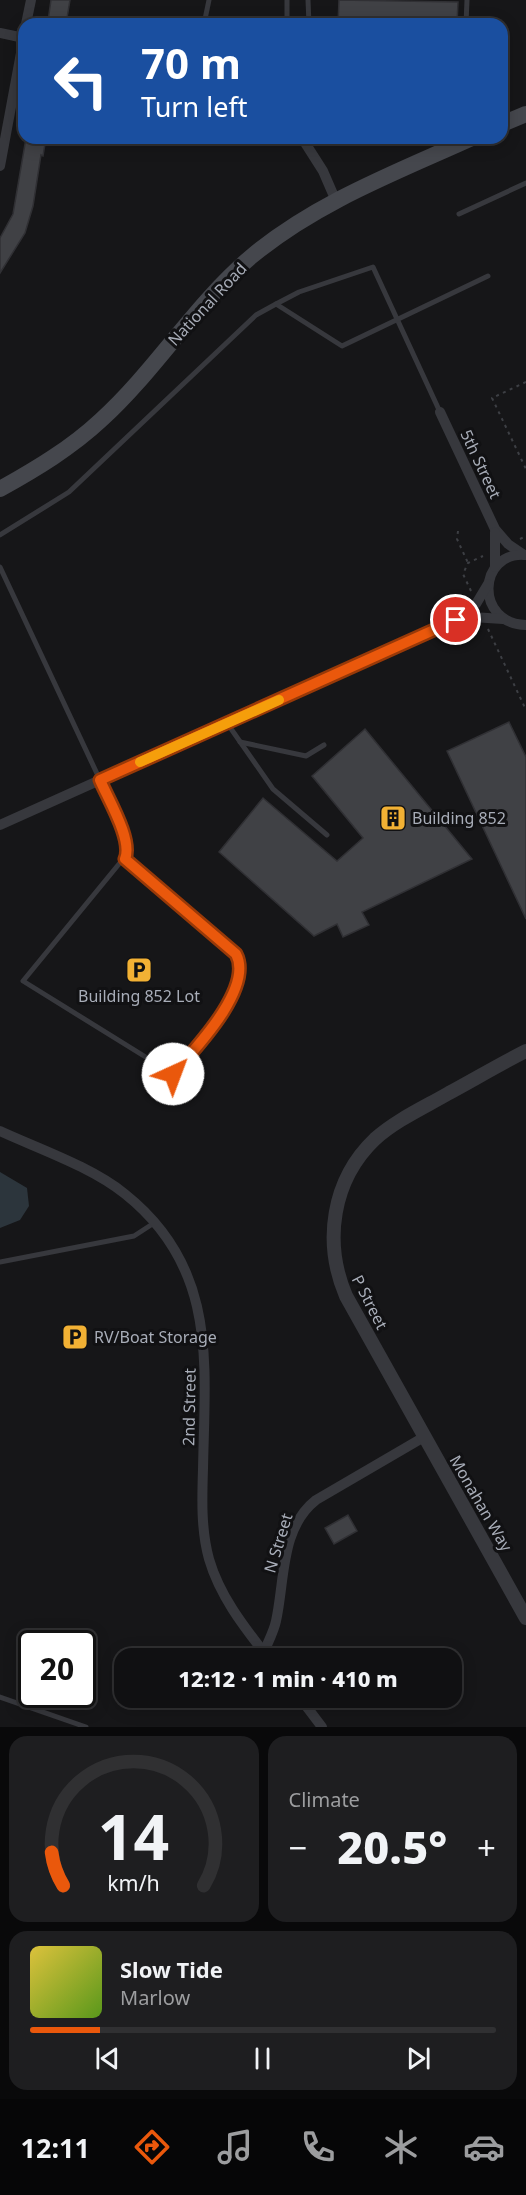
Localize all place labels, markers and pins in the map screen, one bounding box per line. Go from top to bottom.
pin [430,594,481,645]
building icon: Building 852 [378,803,408,833]
place label: Building 852 [412,807,506,829]
parking icon: Building 852 Lot [124,955,154,985]
place label: Building 852 Lot [78,985,200,1007]
parking icon: RV/Boat Storage [60,1322,90,1352]
place label: RV/Boat Storage [94,1326,217,1348]

